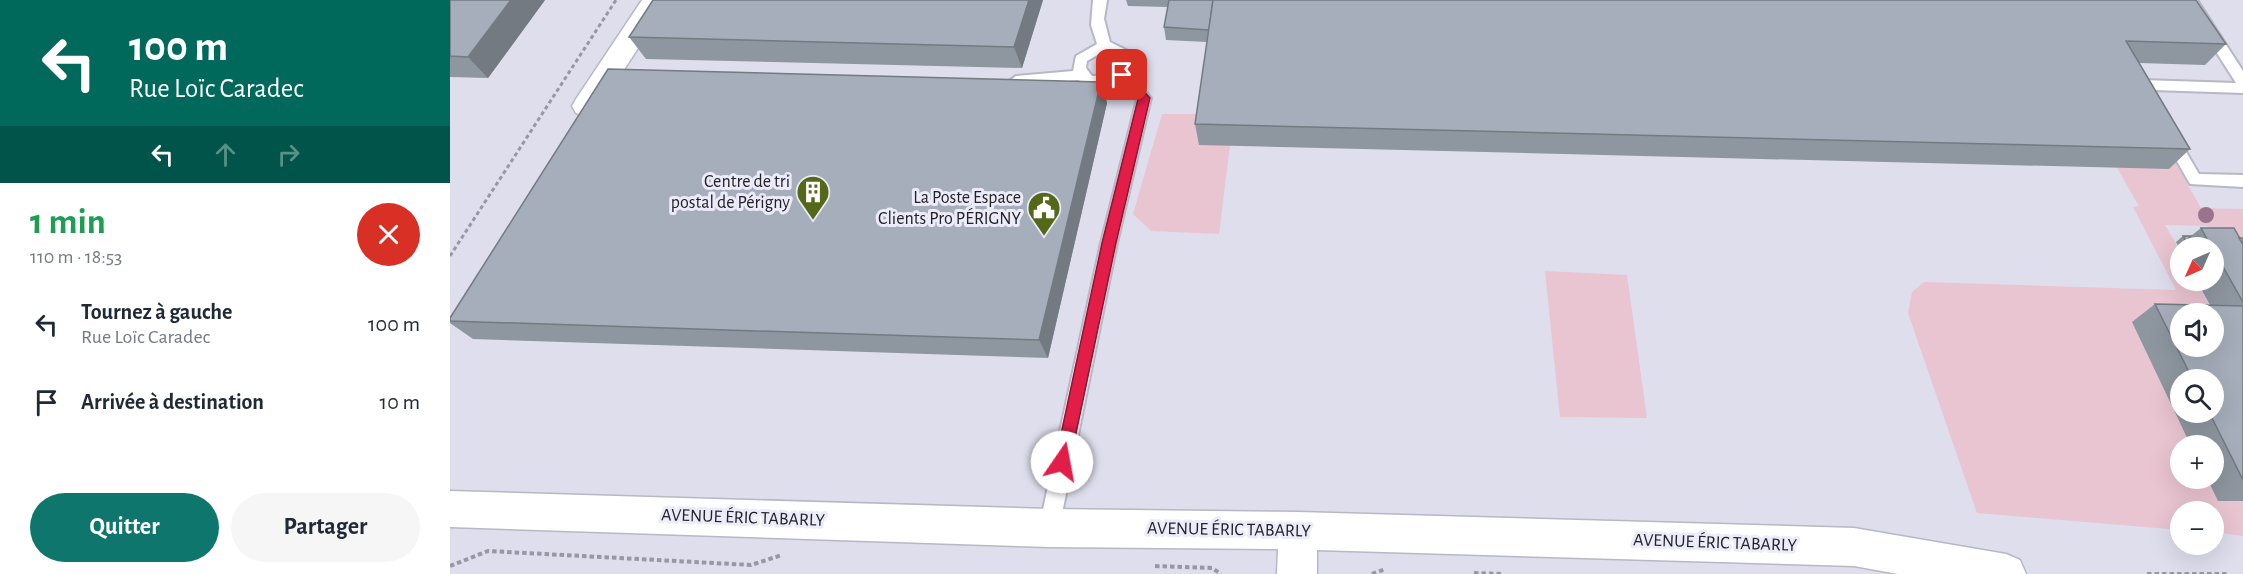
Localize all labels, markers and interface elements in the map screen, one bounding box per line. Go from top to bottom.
icon: left [30,24,108,102]
text: 100 m [129,26,228,68]
pin [1096,49,1147,100]
icon: arrive [1105,58,1138,91]
text: Rue Loïc Caradec [129,75,304,102]
icon: left [146,138,179,171]
icon: ahead [209,138,242,171]
icon: right [272,138,305,171]
place label: Centre de tri postal de Périgny [671,173,790,212]
building icon: Centre de tri postal de Périgny [795,174,831,221]
place label: La Poste Espace Clients Pro PÉRIGNY [878,189,1021,228]
public building icon: La Poste Espace Clients Pro PÉRIGNY [1026,190,1062,237]
button: close [357,203,420,266]
text: 1 min [30,204,106,240]
north arrow [2170,237,2224,291]
map controls [2170,237,2224,555]
text: 110 m · 18:53 [30,247,122,267]
text: Tournez à gauche [81,301,232,323]
button: sound [2170,303,2224,357]
icon: left [30,308,63,341]
text: 100 m [368,313,420,335]
text: Rue Loïc Caradec [81,327,210,347]
button: search [2170,369,2224,423]
icon: arrive [30,386,63,419]
text: Arrivée à destination [81,391,264,413]
text: 10 m [380,391,420,413]
position arrow [1030,430,1094,494]
button: + [2170,435,2224,489]
button: Quitter [30,493,219,562]
button: Partager [231,493,420,562]
button: − [2170,501,2224,555]
street label: AVENUE ÉRIC TABARLY [661,503,826,530]
street label: AVENUE ÉRIC TABARLY [1147,517,1312,540]
street label: AVENUE ÉRIC TABARLY [1633,528,1798,555]

